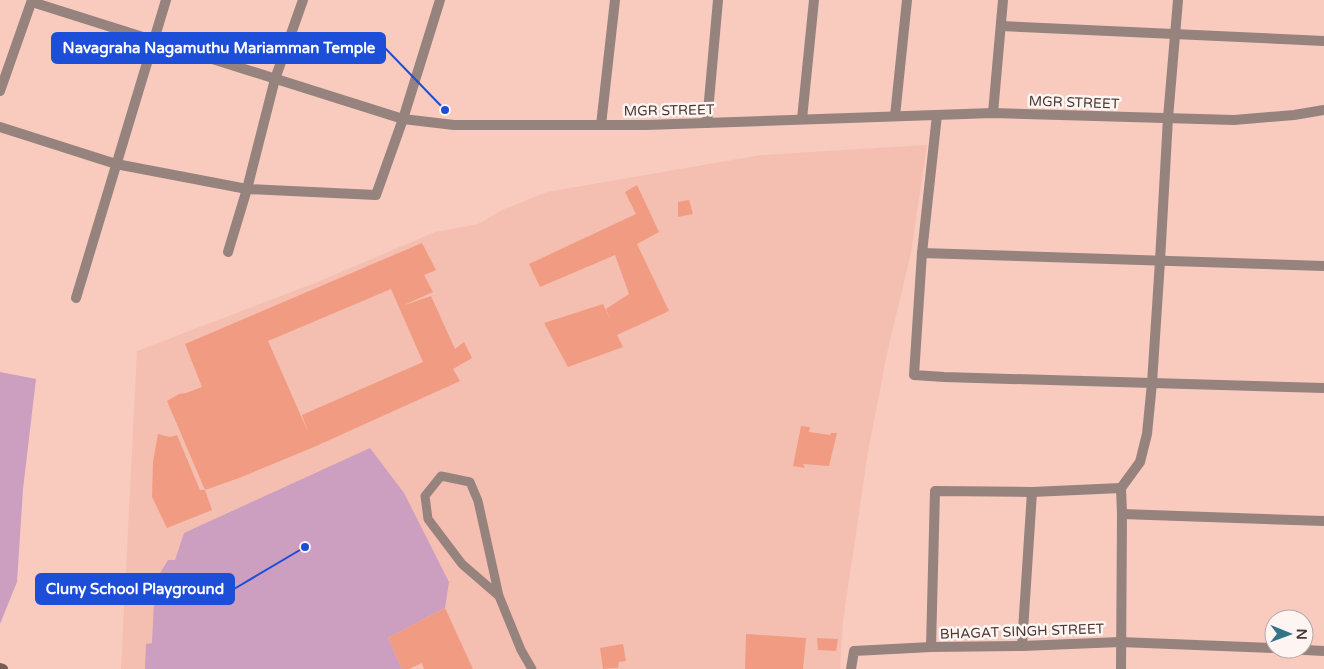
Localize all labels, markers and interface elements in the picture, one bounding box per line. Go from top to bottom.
callout: Navagraha Nagamuthu Mariamman Temple [52,33,385,63]
text: Navagraha Nagamuthu Mariamman Temple [63,39,376,58]
street label: MGR STREET [1028,92,1120,113]
street label: MGR STREET [624,101,715,120]
callout: Cluny School Playground [36,574,234,604]
text: Cluny School Playground [46,580,224,599]
north arrow [1264,609,1314,659]
street label: BHAGAT SINGH STREET [940,620,1105,643]
text: N [1293,628,1310,640]

